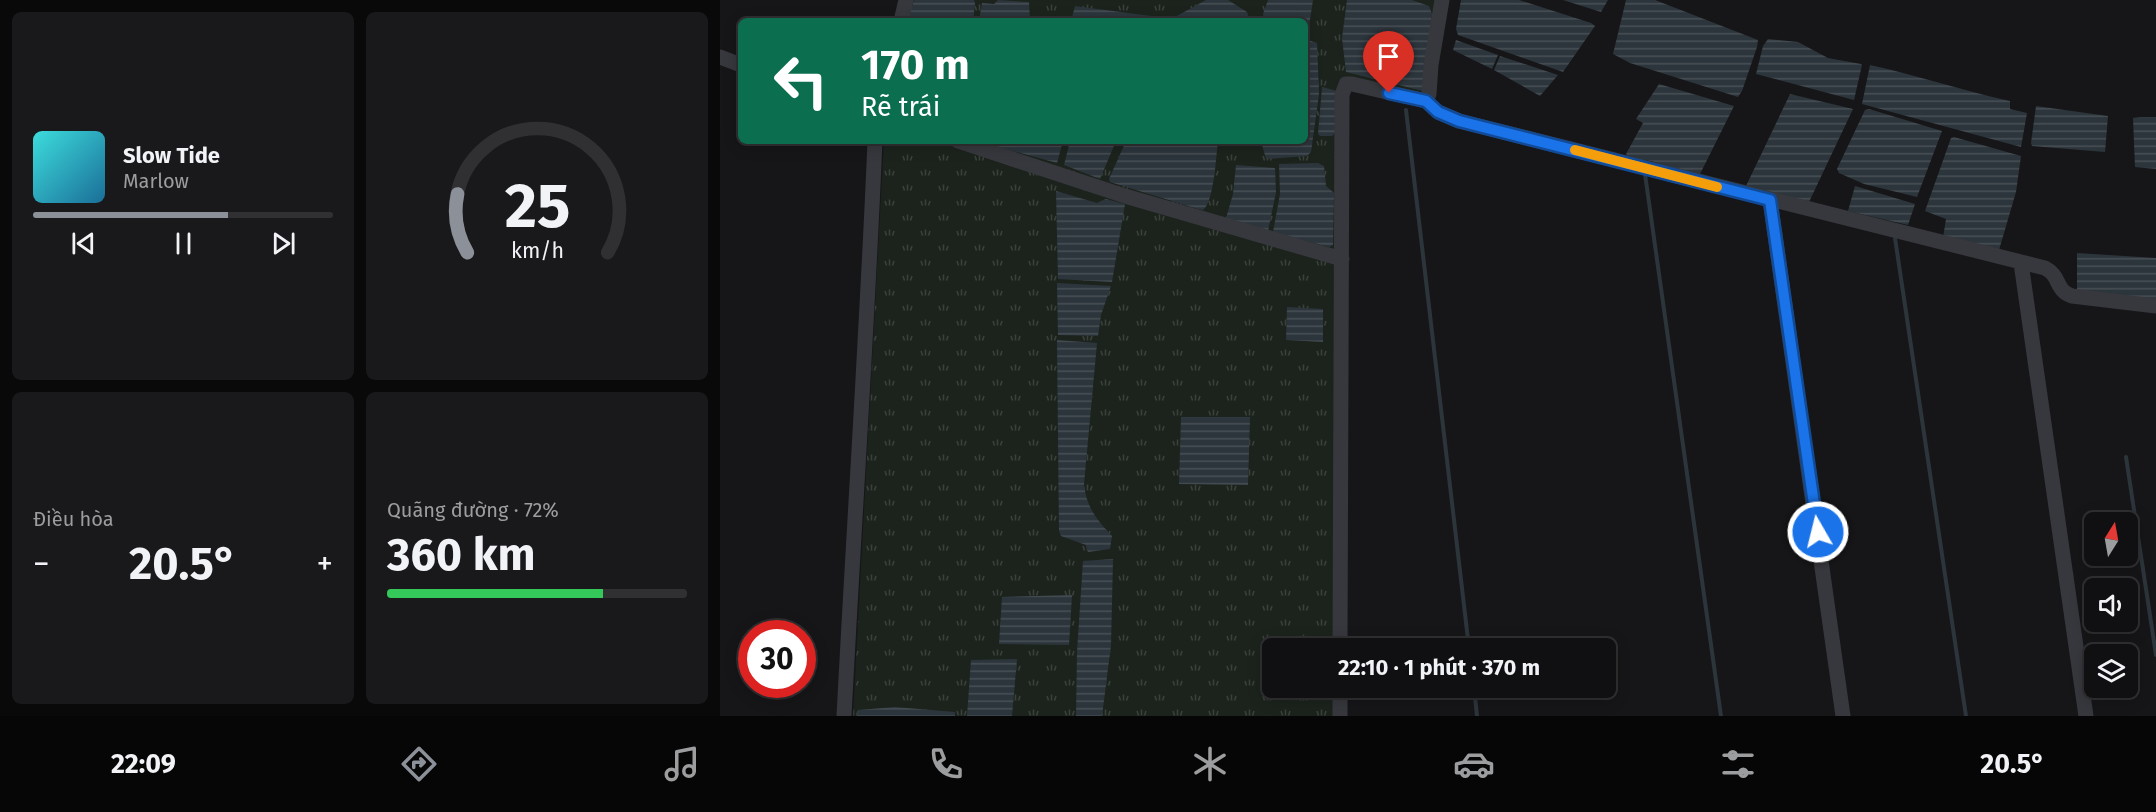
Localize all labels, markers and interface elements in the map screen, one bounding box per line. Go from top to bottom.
pin [1363,31,1414,93]
text: 170 m [861,40,970,90]
icon: arrive [1372,40,1405,73]
icon: left [762,42,840,120]
text: Rẽ trái [861,91,940,123]
text: Slow Tide [123,142,220,169]
text: Marlow [123,169,189,193]
text: 25 [504,169,570,244]
icon: previous [67,227,100,260]
icon: pause [167,227,200,260]
icon: next [267,227,300,260]
text: km/h [510,238,564,264]
text: Quãng đường · 72% [387,498,559,522]
position arrow [1786,500,1850,564]
text: Điều hòa [33,507,114,531]
north arrow [2084,512,2138,566]
map controls [2084,512,2138,698]
text: 360 km [387,528,536,582]
text: 20.5° [129,537,237,591]
text: − [33,544,50,584]
text: + [317,544,333,584]
button: sound [2084,578,2138,632]
speed limit sign: 30 [738,620,816,698]
button: layers [2084,644,2138,698]
text: 22:10 · 1 phút · 370 m [1338,654,1540,681]
icon: directions [398,743,440,785]
icon: music [661,743,703,785]
icon: phone [925,743,967,785]
icon: climate [1189,743,1231,785]
icon: car [1453,743,1495,785]
icon: filters [1717,743,1759,785]
text: 22:09 [111,748,176,780]
text: 20.5° [1980,748,2045,780]

